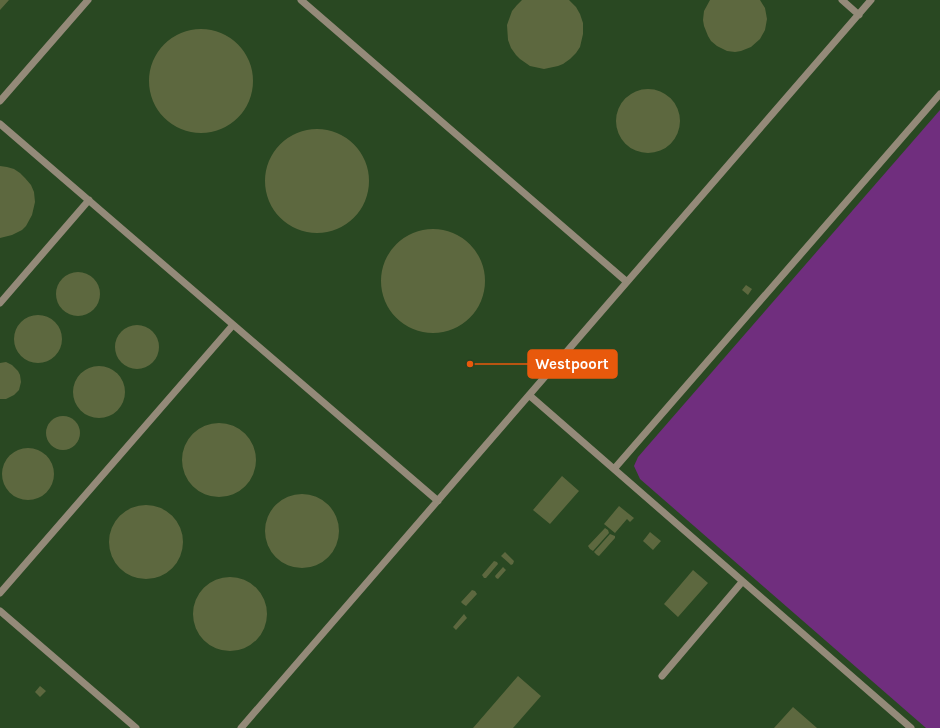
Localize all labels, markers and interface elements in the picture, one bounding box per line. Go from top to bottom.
callout: Westpoort [528,350,617,378]
text: Westpoort [535,355,609,373]

